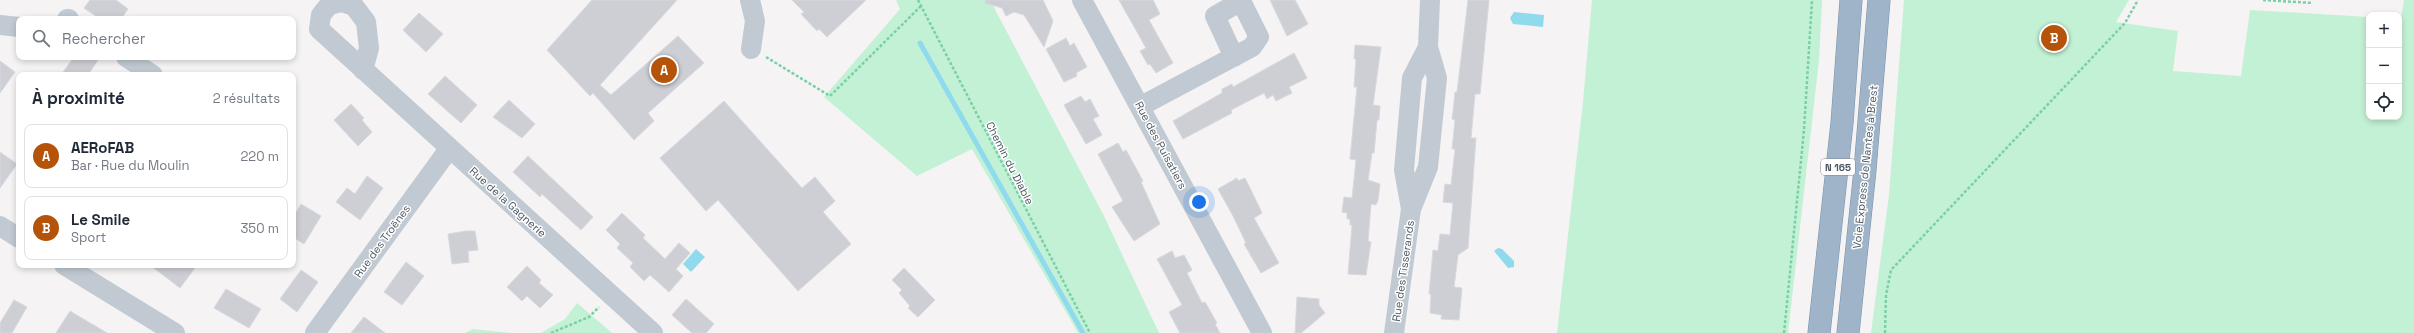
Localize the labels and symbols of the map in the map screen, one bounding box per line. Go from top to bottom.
pin: B [2041,23,2067,53]
pin: A [651,55,677,85]
street label: Voie Express de Nantes à Brest [1849,85,1881,249]
street label: Rue des Puisatiers [1132,99,1190,191]
street label: Chemin du Diable [983,119,1037,207]
road number: N 165 [1821,159,1855,175]
street label: Rue de la Gagnerie [467,164,549,240]
your location [1189,192,1209,212]
street label: Rue des Troënes [351,202,413,280]
street label: Rue des Tisserands [1389,219,1417,322]

